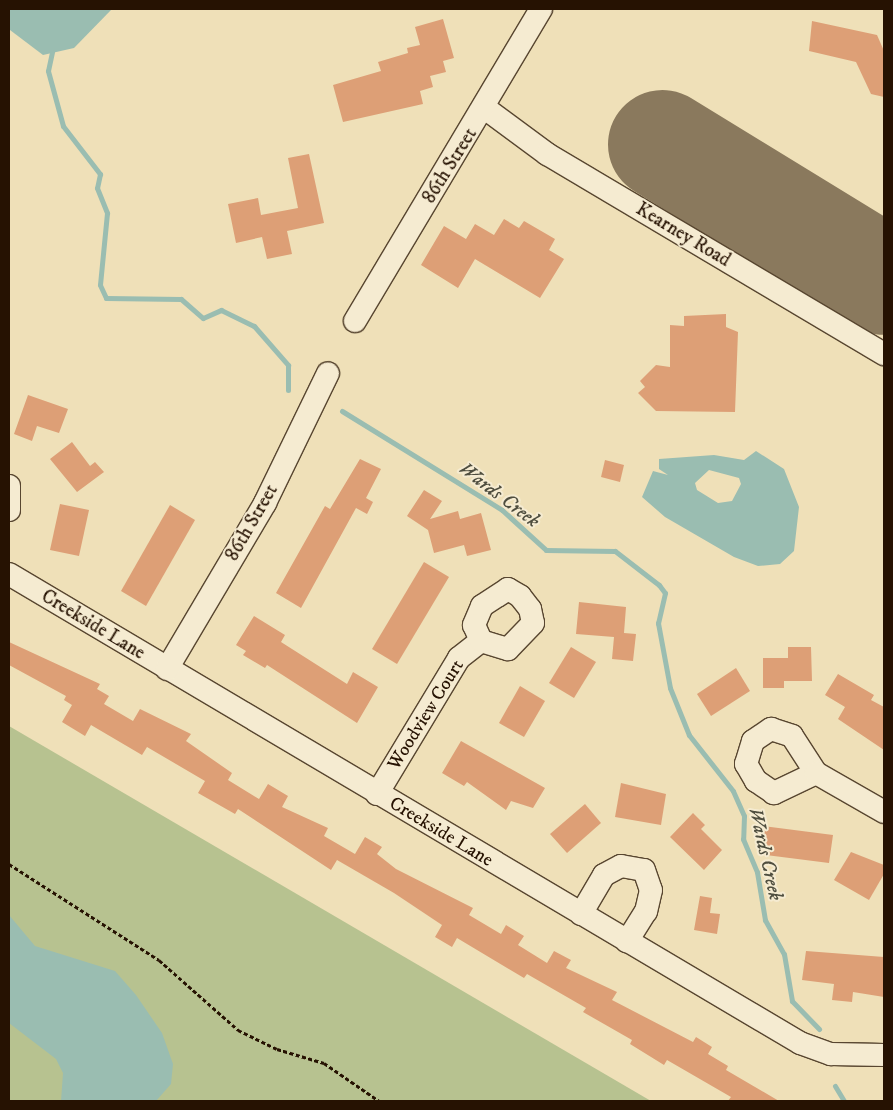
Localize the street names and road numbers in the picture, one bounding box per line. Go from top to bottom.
street label: 86th Street [418,124,482,208]
street label: Kearney Road [632,198,734,272]
street label: 86th Street [221,481,283,565]
street label: Creekside Lane [37,585,149,665]
street label: Woodview Court [383,656,469,774]
street label: Creekside Lane [385,792,497,872]

